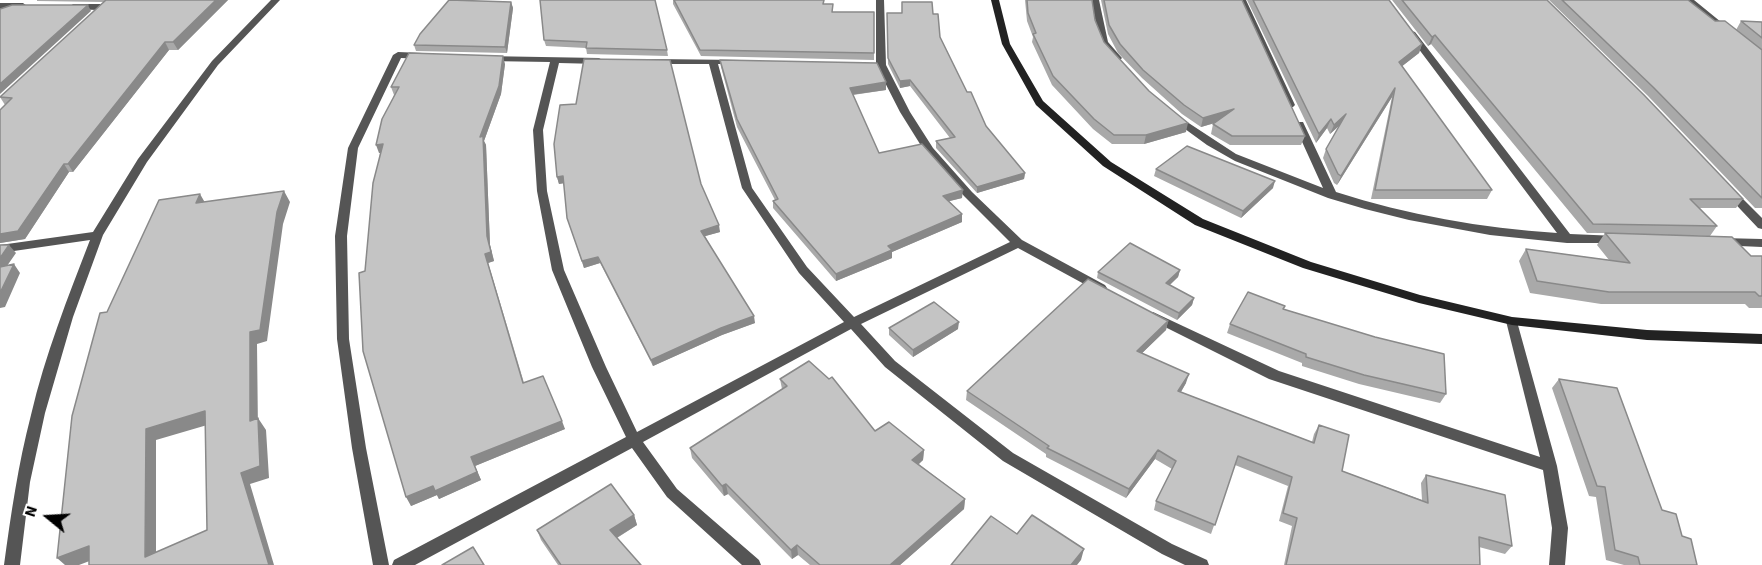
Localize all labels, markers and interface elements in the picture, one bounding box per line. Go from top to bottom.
north arrow [18,487,78,547]
text: N [19,503,43,520]

